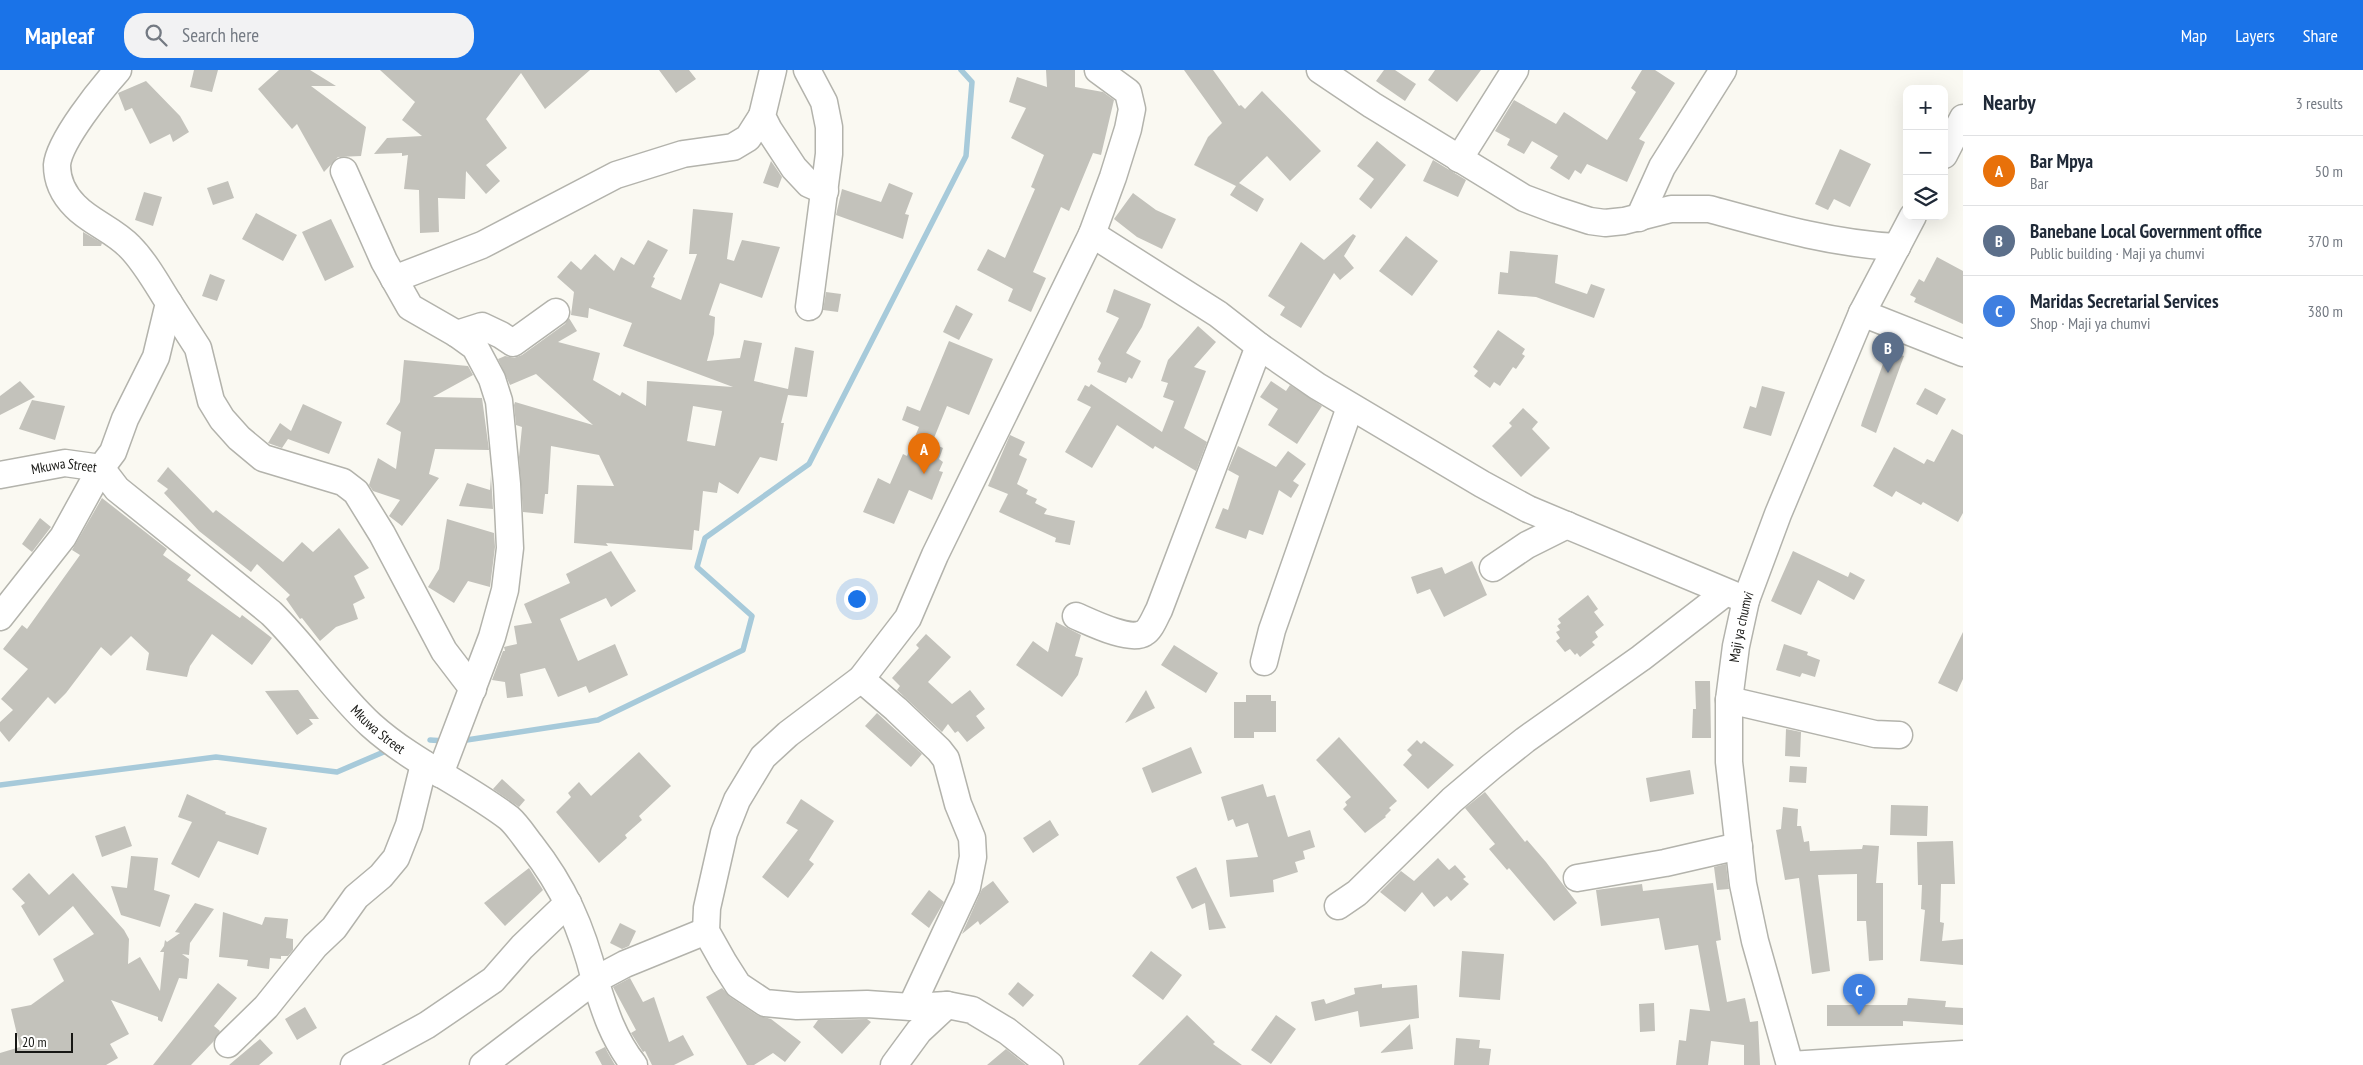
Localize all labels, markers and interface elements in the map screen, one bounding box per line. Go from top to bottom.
search box [124,13,474,58]
text: Mapleaf [25,20,94,51]
icon: search [142,21,170,49]
text: Search here [182,23,259,47]
text: Map [2181,24,2207,47]
text: Layers [2235,24,2275,47]
text: Share [2303,24,2338,47]
map controls [1903,85,1948,220]
button: + [1903,85,1948,130]
text: Nearby [1983,89,2036,116]
text: 3 results [2296,93,2343,113]
button: − [1903,130,1948,175]
text: Bar Mpya [2030,149,2093,173]
text: A [1995,161,2003,181]
text: 50 m [2315,161,2343,181]
text: Bar [2030,173,2048,193]
button: layers [1903,175,1948,220]
text: Banebane Local Government office [2030,219,2262,243]
text: B [1995,231,2003,251]
text: 370 m [2308,231,2343,251]
text: Public building · Maji ya chumvi [2030,243,2205,263]
text: Maridas Secretarial Services [2030,289,2219,313]
text: C [1995,301,2003,321]
text: 380 m [2308,301,2343,321]
text: Shop · Maji ya chumvi [2030,313,2150,333]
pin: B [1872,332,1904,373]
pin: A [908,433,940,474]
street label: Mkuwa Street [30,454,98,478]
your location [844,586,870,612]
street label: Maji ya chumvi [1725,589,1757,663]
street label: Mkuwa Street [347,701,409,758]
pin: C [1843,974,1875,1015]
scale bar [15,1030,72,1053]
text: 20 m [22,1033,47,1051]

